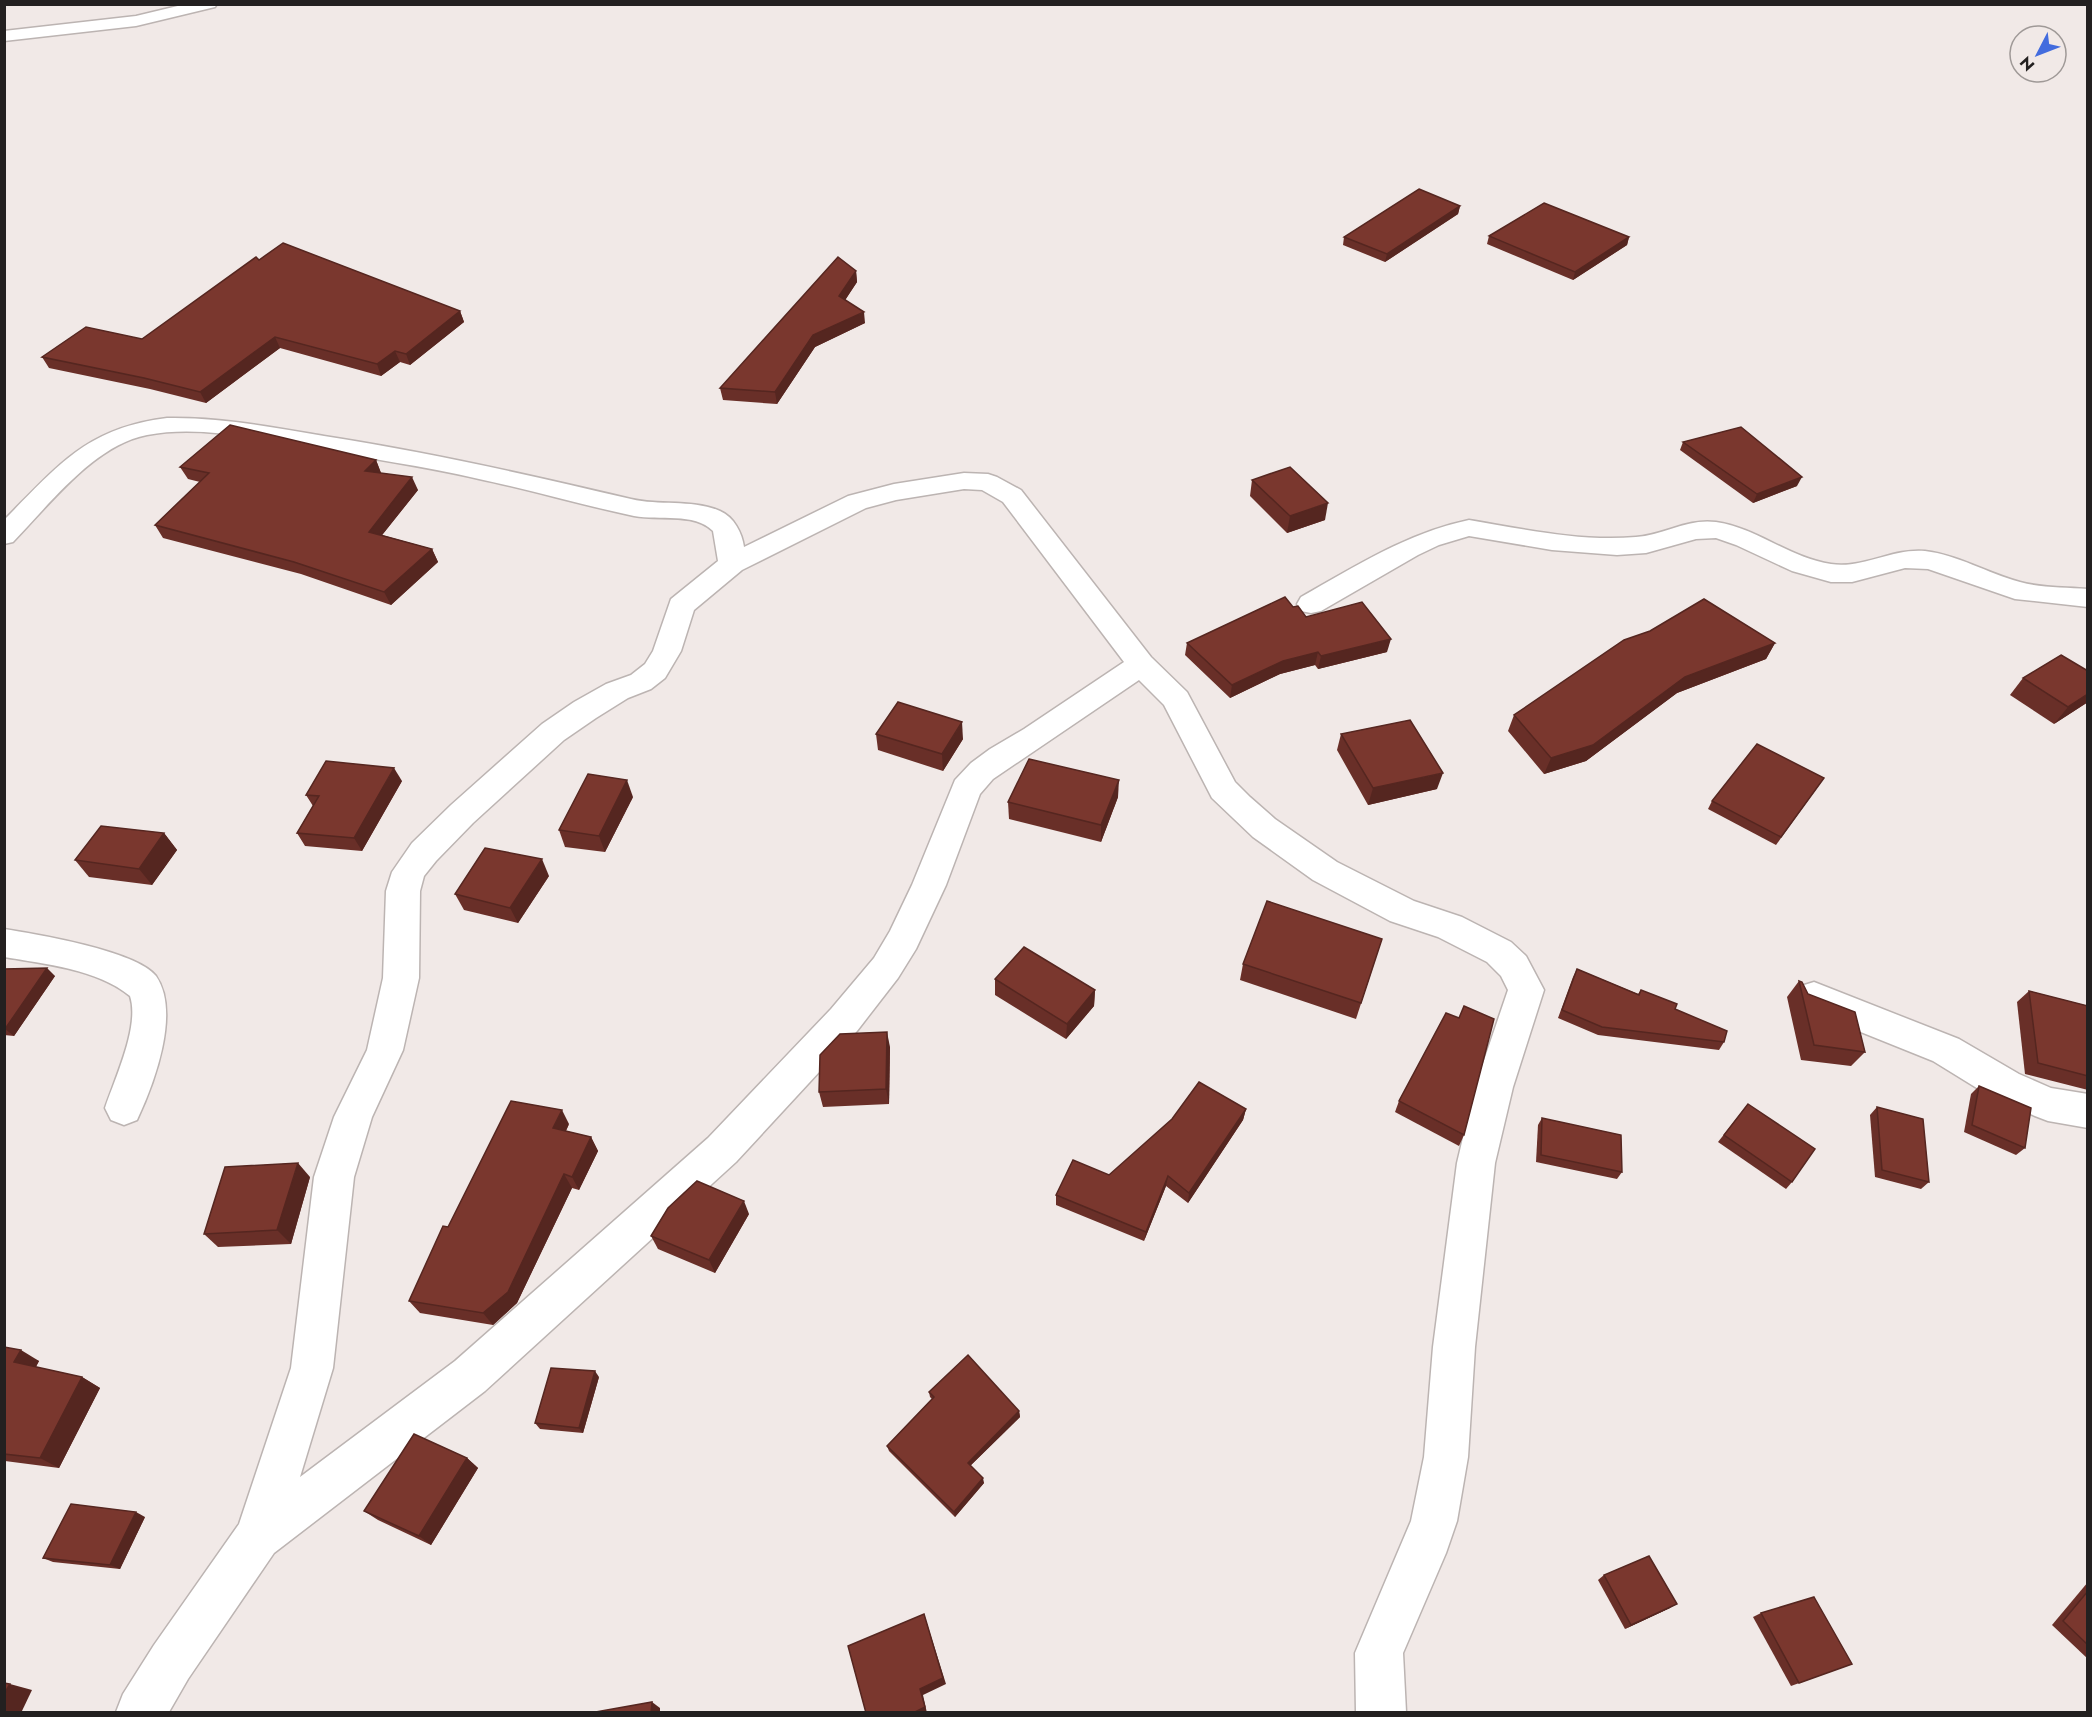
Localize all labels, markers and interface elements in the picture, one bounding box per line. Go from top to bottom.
north arrow [2008,24,2068,84]
text: N [2014,51,2040,76]

